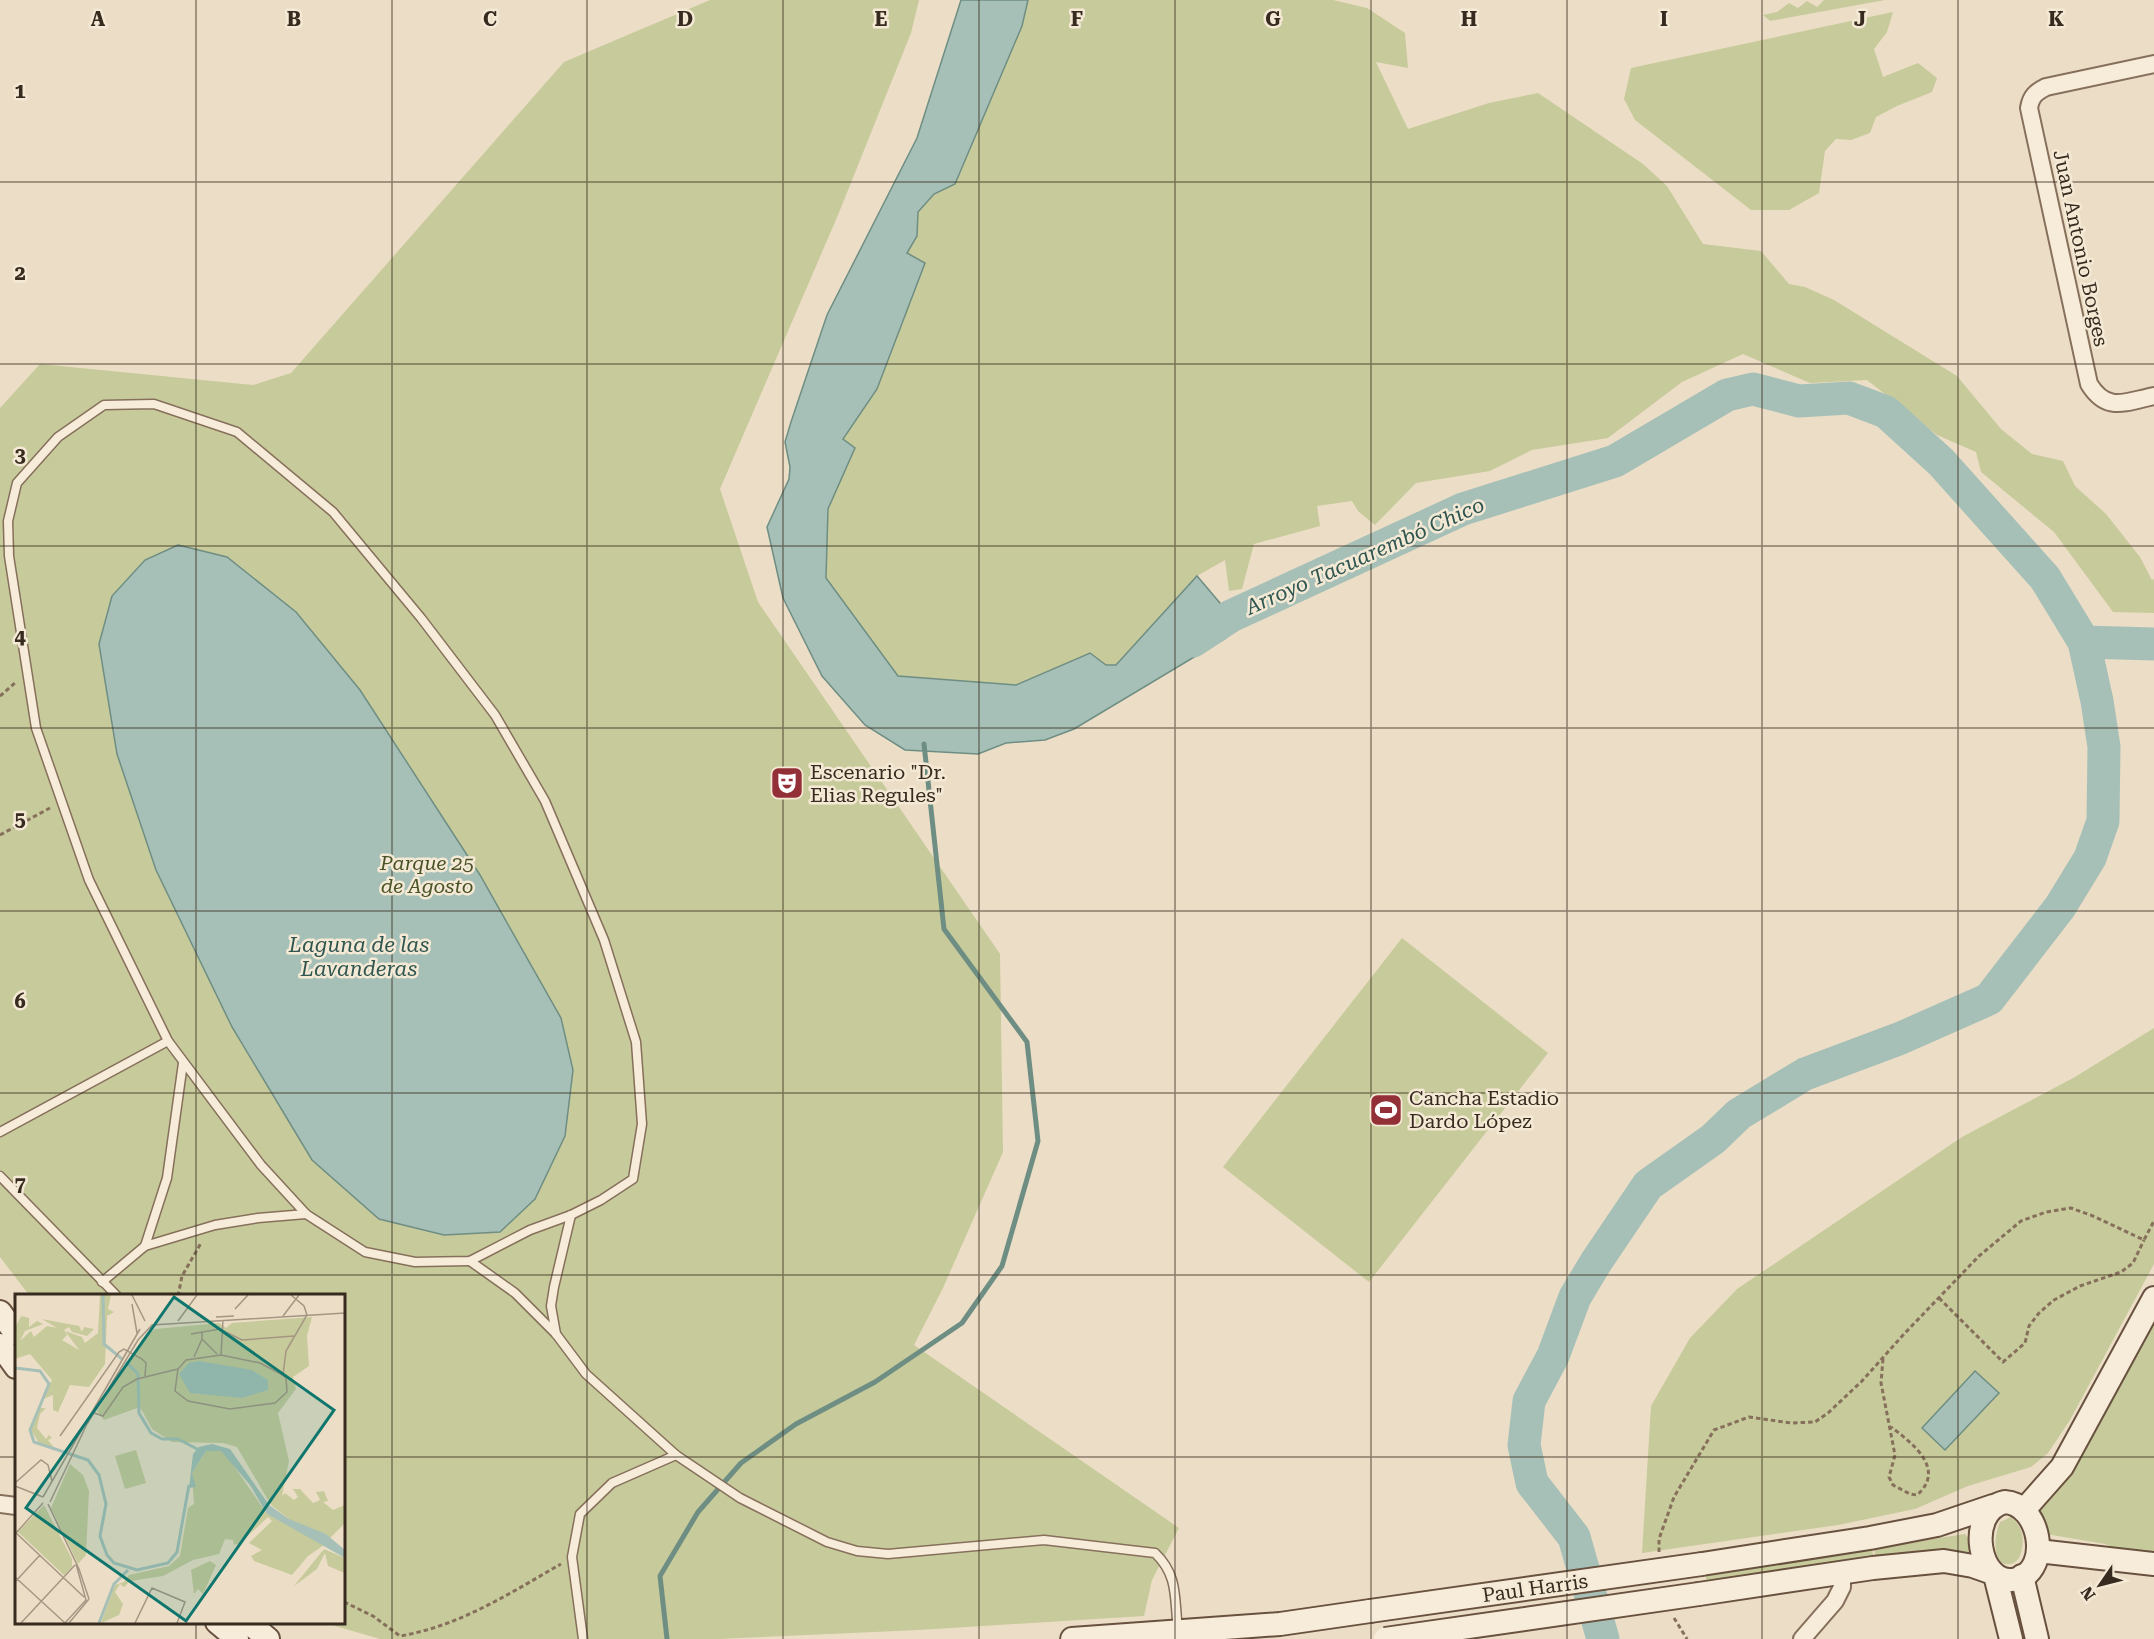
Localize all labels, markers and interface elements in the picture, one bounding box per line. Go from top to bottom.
text: A [91,7,106,31]
text: B [287,7,301,31]
text: C [483,7,497,31]
text: D [677,7,693,31]
text: E [875,7,888,31]
text: F [1071,7,1083,31]
text: G [1265,7,1281,31]
text: H [1461,7,1477,31]
text: I [1660,7,1668,31]
text: J [1854,7,1866,31]
text: K [2048,7,2064,31]
text: 1 [14,79,26,103]
street label: Juan Antonio Borges [2048,148,2114,348]
text: 2 [14,261,26,285]
text: 3 [14,443,26,467]
water label: Arroyo Tacuarembó Chico [1240,492,1488,620]
text: 4 [14,625,26,649]
place label: Escenario "Dr. Elias Regules" [810,760,946,807]
theatre icon: Escenario "Dr. Elias Regules" [769,765,805,801]
text: 5 [14,807,26,831]
park label: Parque 25 de Agosto [379,851,474,898]
water label: Laguna de las Lavanderas [288,933,429,981]
text: 6 [14,989,26,1013]
place label: Cancha Estadio Dardo López [1409,1086,1559,1133]
sports icon: Cancha Estadio Dardo López [1368,1092,1404,1128]
text: 7 [14,1172,26,1196]
inset map [15,1294,345,1624]
north arrow [2070,1555,2130,1615]
street label: Paul Harris [1481,1569,1589,1607]
text: N [2077,1583,2099,1604]

